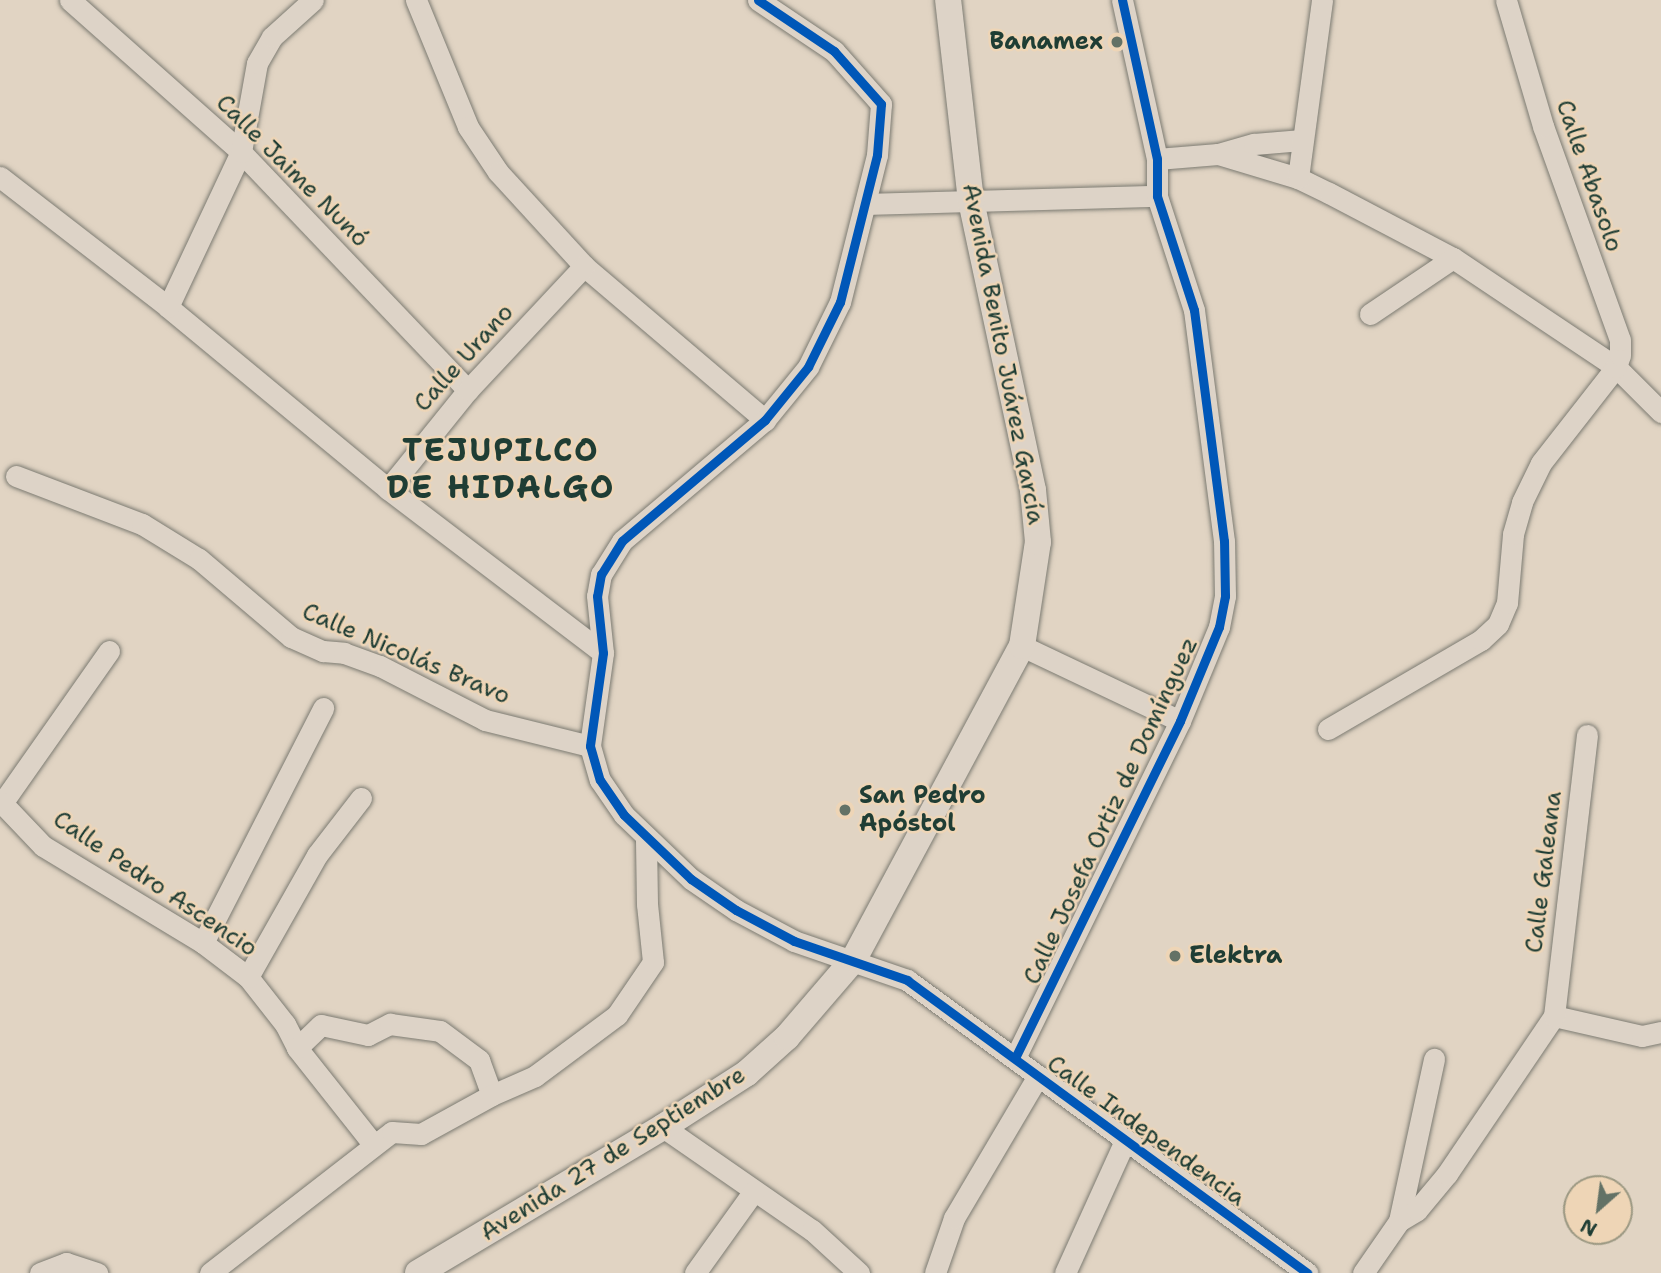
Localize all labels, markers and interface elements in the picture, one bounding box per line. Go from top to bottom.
place label: Banamex [990,28,1103,56]
marker: Banamex [1109,34,1125,50]
street label: Calle Jaime Nunó [210,89,374,253]
street label: Calle Abasolo [1550,96,1628,256]
street label: Avenida Benito Juárez García [956,181,1050,527]
street label: Calle Urano [408,298,520,418]
district label: TEJUPILCO DE HIDALGO [388,432,614,507]
street label: Calle Nicolás Bravo [298,597,514,711]
street label: Calle Josefa Ortiz de Domínguez [1018,633,1204,989]
place label: San Pedro Apóstol [859,782,986,838]
street label: Calle Galeana [1520,789,1568,955]
marker: San Pedro Apóstol [837,802,853,818]
street label: Calle Pedro Ascencio [47,805,263,963]
place label: Elektra [1189,942,1282,970]
marker: Elektra [1167,948,1183,964]
street label: Calle Independencia [1041,1049,1251,1213]
street label: Avenida 27 de Septiembre [475,1061,751,1247]
north arrow [1563,1175,1633,1245]
text: N [1576,1213,1601,1242]

